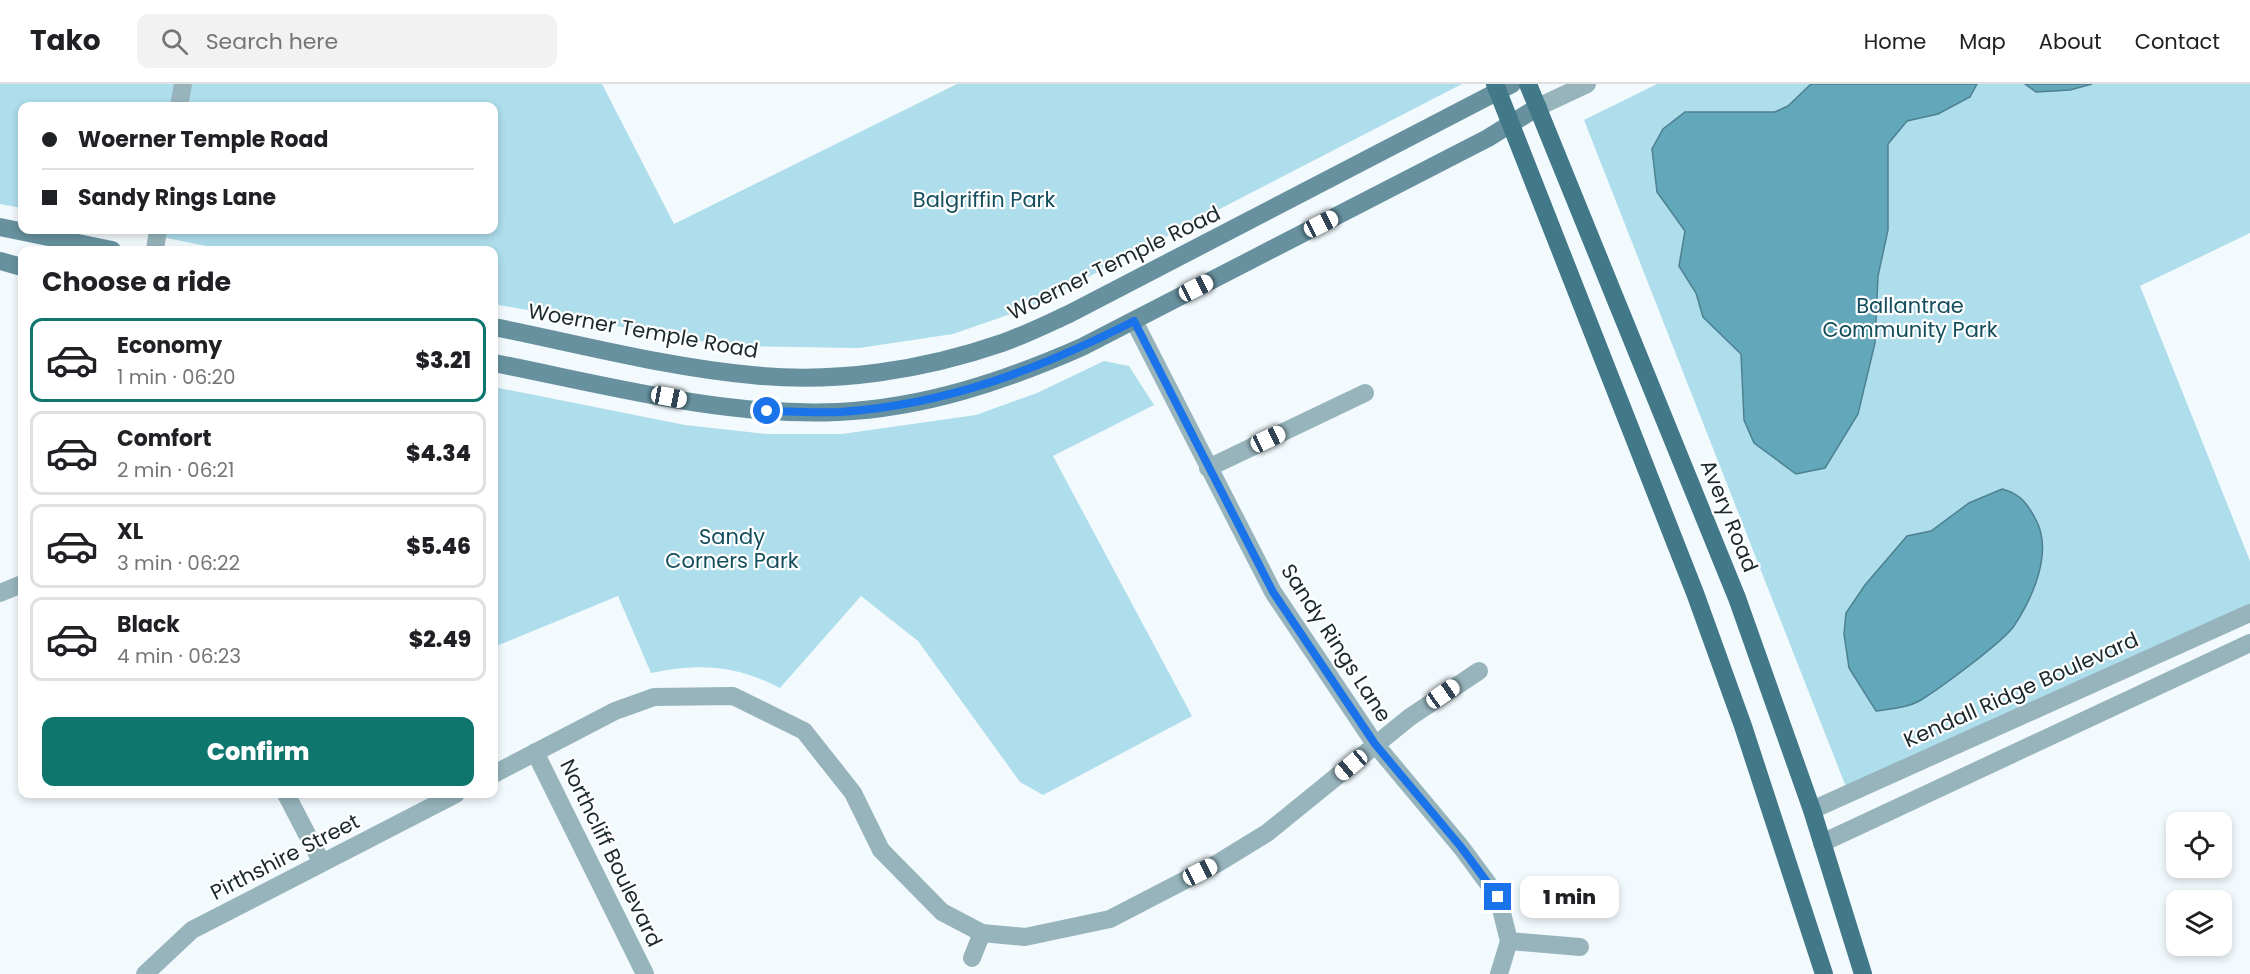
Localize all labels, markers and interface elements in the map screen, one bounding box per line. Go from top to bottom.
search box [137,14,557,68]
text: Tako [30,21,101,60]
icon: search [158,25,191,58]
text: Search here [206,26,338,57]
text: Home [1864,27,1926,56]
text: Map [1959,27,2006,56]
text: About [2039,27,2102,56]
text: Contact [2135,27,2220,56]
text: Woerner Temple Road [78,124,328,155]
text: Sandy Rings Lane [78,182,276,213]
park label: Balgriffin Park [913,185,1055,214]
street label: Woerner Temple Road [1003,198,1225,327]
car [1301,208,1341,240]
text: Choose a ride [42,263,231,300]
car [1176,272,1216,304]
park label: Ballantrae Community Park [1822,291,1998,344]
street label: Woerner Temple Road [526,296,760,365]
text: Economy [117,330,222,361]
icon: car [45,333,99,387]
text: $3.21 [415,345,471,376]
text: 1 min · 06:20 [117,363,236,391]
car [650,385,688,409]
route start [753,397,780,424]
text: Comfort [117,423,211,454]
car [1248,423,1288,455]
icon: car [45,426,99,480]
text: $4.34 [406,438,471,469]
street label: Avery Road [1694,455,1765,576]
text: 2 min · 06:21 [117,456,235,484]
text: XL [117,516,143,547]
icon: car [45,519,99,573]
park label: Sandy Corners Park [665,522,799,575]
text: $5.46 [406,531,471,562]
text: 3 min · 06:22 [117,549,240,577]
street label: Sandy Rings Lane [1274,558,1399,728]
text: Black [117,609,180,640]
icon: car [45,612,99,666]
text: $2.49 [409,624,471,655]
street label: Kendall Ridge Boulevard [1899,625,2143,755]
text: 4 min · 06:23 [117,642,241,670]
car [1423,676,1463,712]
button: Confirm [42,717,474,786]
car [1331,747,1371,783]
street label: Northcliff Boulevard [553,754,670,952]
street label: Pirthshire Street [205,806,364,907]
map controls [2166,812,2232,956]
button: locate [2166,812,2232,878]
car [1180,856,1220,888]
callout: 1 min [1519,876,1618,918]
route end [1484,883,1511,910]
text: 1 min [1543,883,1596,911]
button: layers [2166,890,2232,956]

